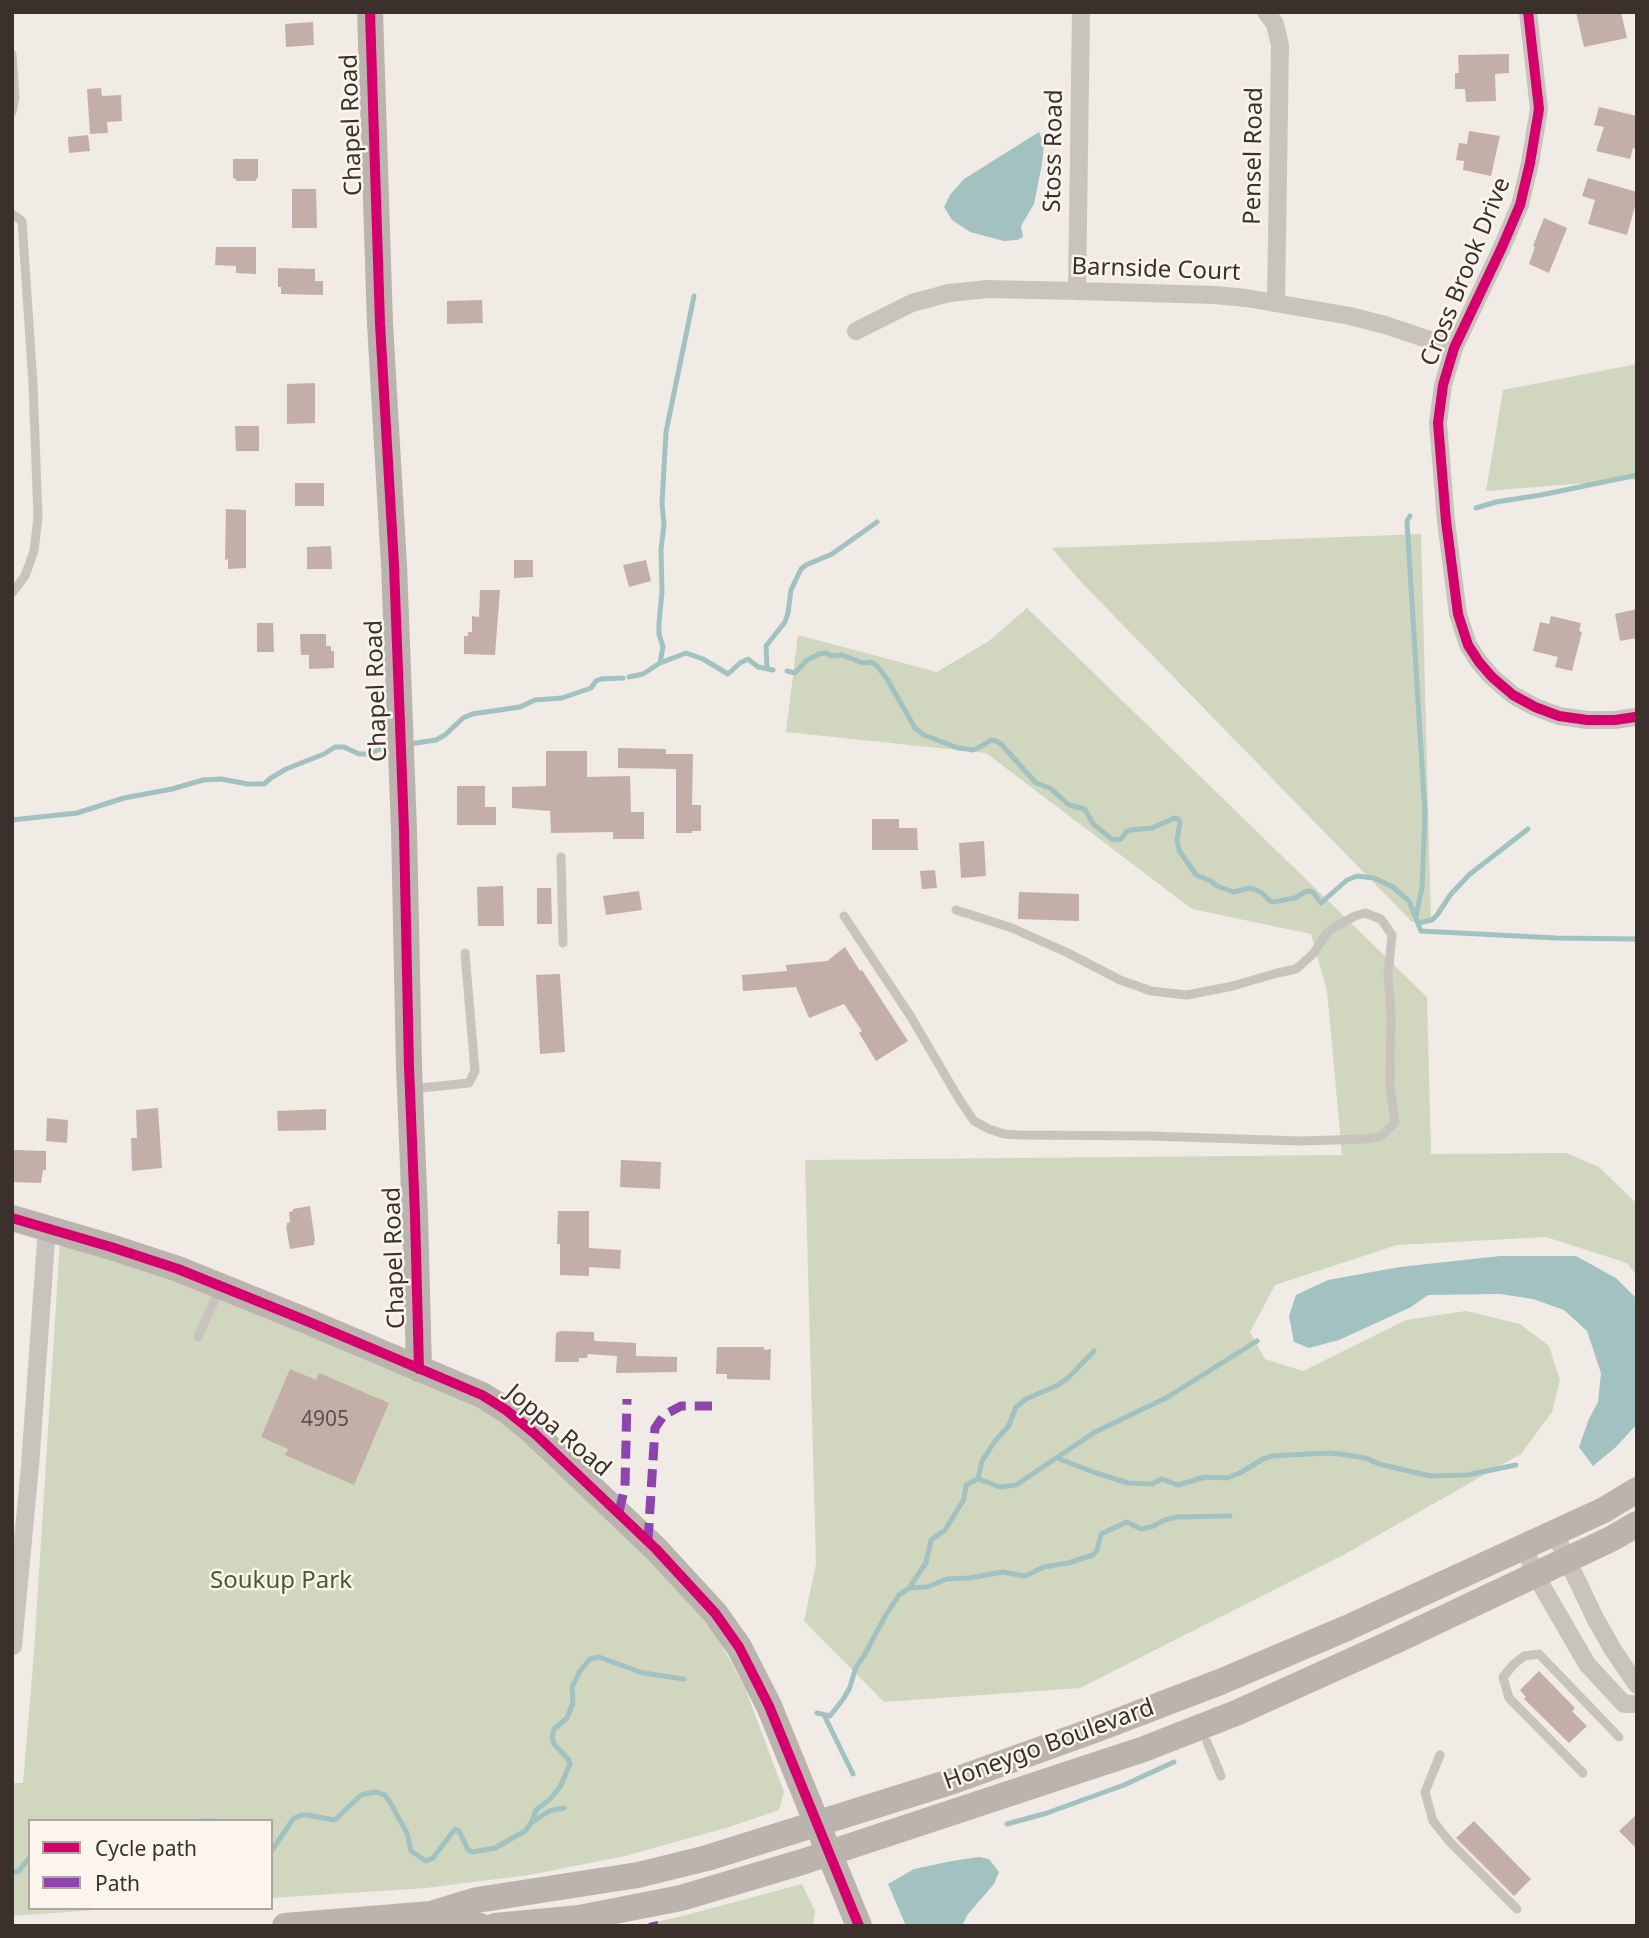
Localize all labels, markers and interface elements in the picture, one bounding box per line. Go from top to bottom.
street label: Chapel Road [335,54,369,196]
street label: Pensel Road [1238,87,1270,225]
street label: Stoss Road [1039,89,1069,213]
street label: Cross Brook Drive [1415,174,1517,370]
street label: Barnside Court [1071,253,1241,287]
street label: Chapel Road [360,620,394,762]
street label: Chapel Road [378,1187,412,1329]
street label: Joppa Road [500,1379,616,1483]
house number: 4905 [301,1407,349,1433]
park label: Soukup Park [210,1567,352,1595]
street label: Honeygo Boulevard [940,1694,1158,1796]
legend [28,1819,273,1910]
text: Cycle path [95,1834,197,1862]
text: Path [95,1869,140,1897]

